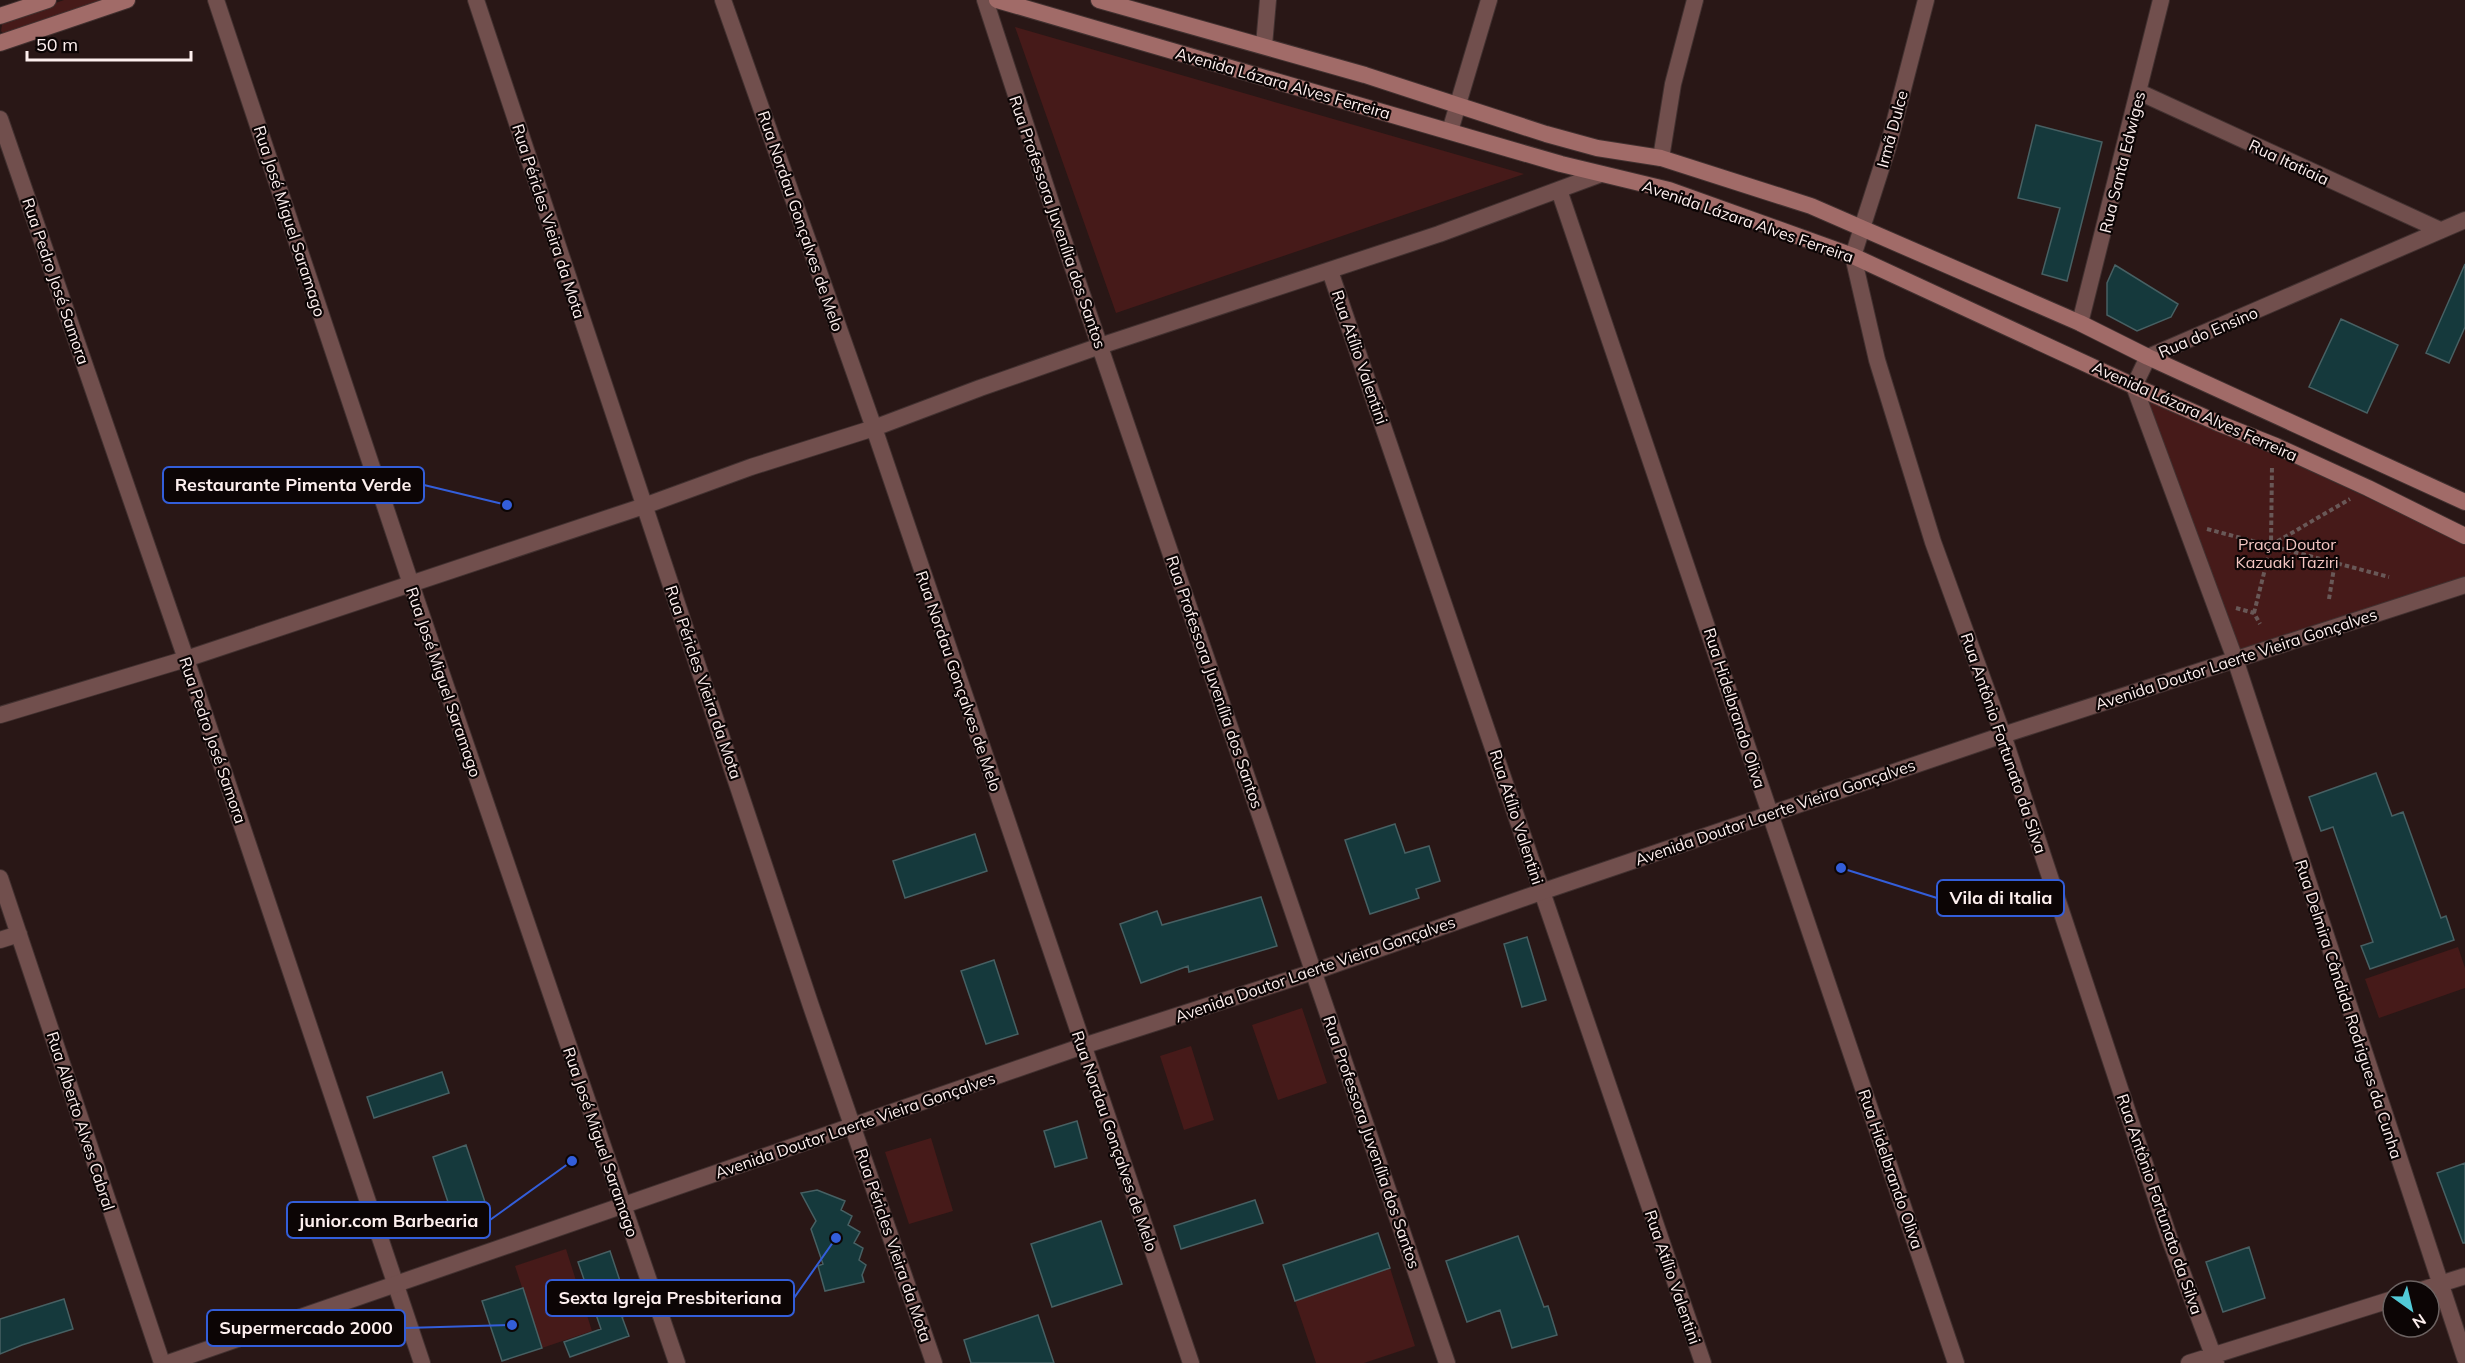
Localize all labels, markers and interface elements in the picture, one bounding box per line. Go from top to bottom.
scale bar [27,24,190,62]
text: 50 m [36,33,78,56]
street label: Avenida Lázara Alves Ferreira [1173,43,1393,123]
street label: Irmã Dulce [1872,88,1912,170]
street label: Rua Santa Edwiges [2095,89,2149,235]
street label: Rua Professora Juvenília dos Santos [1005,93,1111,351]
street label: Rua Nordau Gonçalves de Melo [754,108,848,334]
street label: Rua Péricles Vieira da Mota [508,121,590,321]
street label: Rua José Miguel Saramago [250,123,330,319]
street label: Rua Itatiaia [2246,135,2332,189]
street label: Avenida Lázara Alves Ferreira [1640,175,1856,267]
street label: Rua Pedro José Samora [18,195,94,367]
street label: Rua Atílio Valentini [1328,287,1392,427]
street label: Rua do Ensino [2155,302,2261,362]
street label: Avenida Lázara Alves Ferreira [2089,357,2301,465]
callout: Restaurante Pimenta Verde [163,467,424,503]
text: Restaurante Pimenta Verde [175,473,411,496]
park label: Praça Doutor Kazuaki Taziri [2236,534,2338,572]
street label: Rua Professora Juvenília dos Santos [1162,553,1268,811]
street label: Rua Nordau Gonçalves de Melo [912,568,1006,794]
street label: Rua Péricles Vieira da Mota [661,583,747,781]
street label: Rua José Miguel Saramago [402,584,486,780]
street label: Avenida Doutor Laerte Vieira Gonçalves [2093,604,2379,714]
street label: Rua Hidelbrando Oliva [1700,625,1770,791]
street label: Rua Antônio Fortunato da Silva [1957,630,2051,856]
street label: Rua Pedro José Samora [175,654,251,826]
street label: Rua Atílio Valentini [1486,747,1548,887]
street label: Avenida Doutor Laerte Vieira Gonçalves [1632,754,1918,869]
street label: Rua Delmira Cândida Rodrigues da Cunha [2291,857,2407,1161]
callout: Vila di Italia [1937,880,2064,916]
text: Vila di Italia [1949,886,2052,909]
street label: Avenida Doutor Laerte Vieira Gonçalves [1172,911,1458,1026]
street label: Rua Professora Juvenília dos Santos [1319,1013,1425,1271]
street label: Rua Nordau Gonçalves de Melo [1068,1028,1162,1254]
street label: Rua Alberto Alves Cabral [43,1029,119,1213]
street label: Rua José Miguel Saramago [559,1044,643,1240]
street label: Avenida Doutor Laerte Vieira Gonçalves [712,1067,998,1182]
street label: Rua Hidelbrando Oliva [1854,1087,1928,1251]
street label: Rua Antônio Fortunato da Silva [2113,1091,2207,1317]
street label: Rua Péricles Vieira da Mota [851,1146,937,1344]
callout: junior.com Barbearia [287,1202,490,1238]
street label: Rua Atílio Valentini [1641,1207,1705,1347]
text: junior.com Barbearia [298,1209,478,1232]
north arrow [2381,1279,2441,1339]
callout: Sexta Igreja Presbiteriana [546,1280,794,1316]
text: Sexta Igreja Presbiteriana [558,1286,782,1309]
callout: Supermercado 2000 [207,1310,405,1346]
text: N [2409,1310,2430,1333]
text: Supermercado 2000 [219,1316,393,1339]

